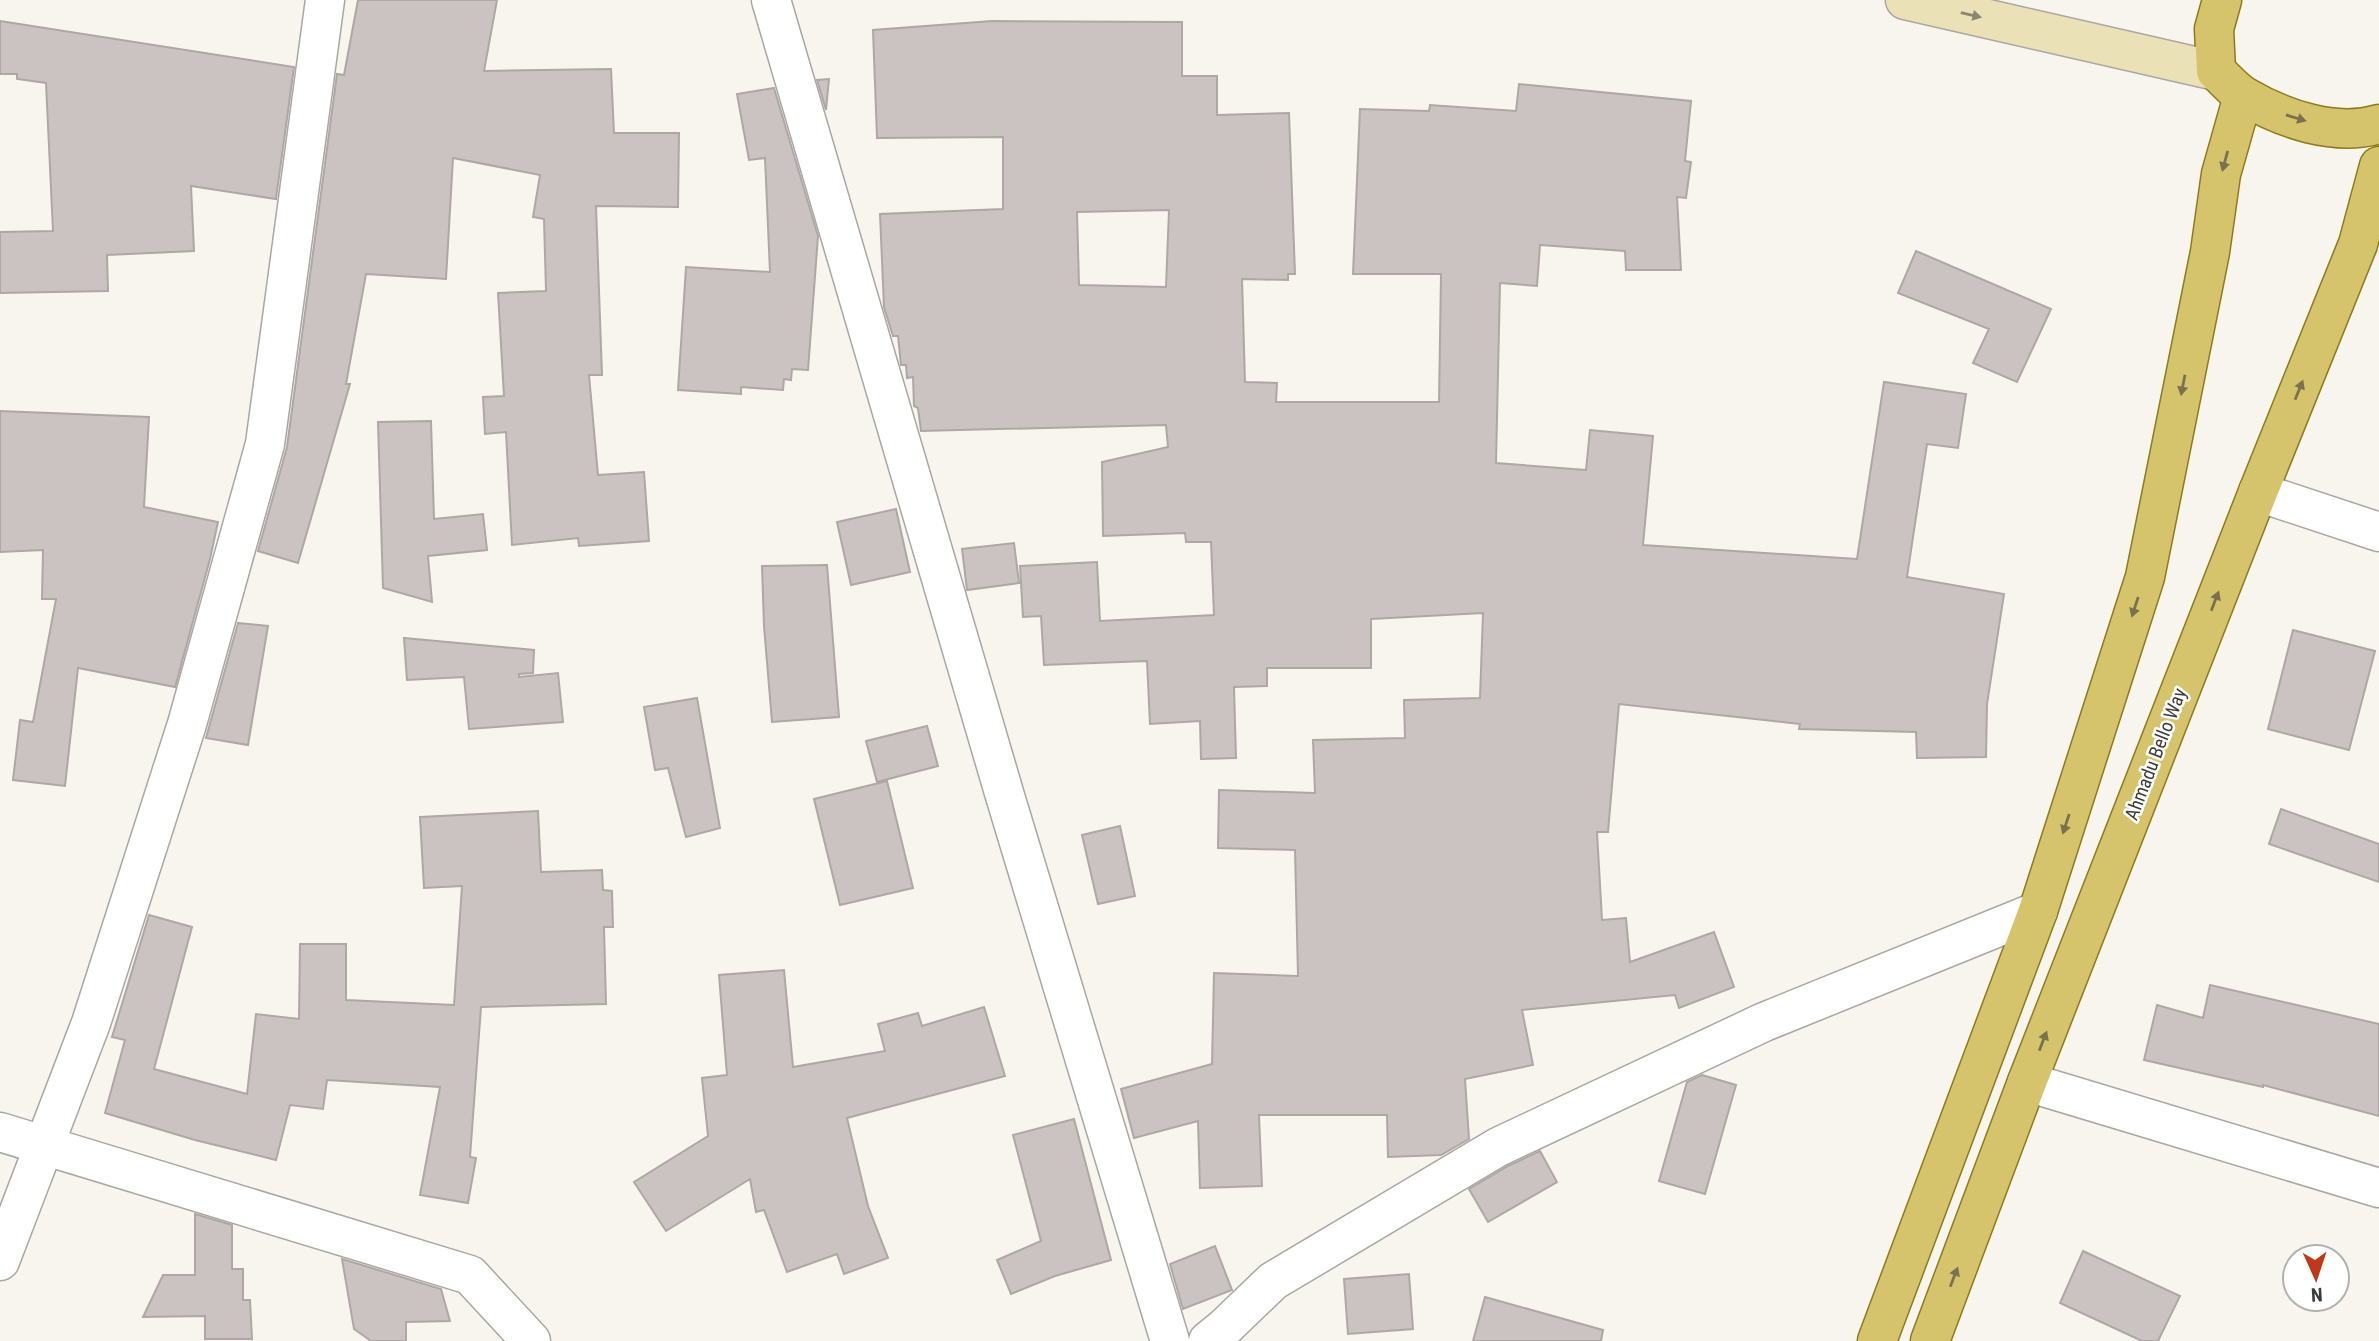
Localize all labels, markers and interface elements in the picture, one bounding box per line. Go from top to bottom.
one-way arrow [1960,10,1982,21]
one-way arrow [2285,114,2306,124]
one-way arrow [2219,151,2229,172]
one-way arrow [2178,374,2189,396]
one-way arrow [2293,379,2304,400]
one-way arrow [2210,591,2221,612]
one-way arrow [2130,597,2140,618]
street label: Ahmadu Bello Way [2120,685,2191,823]
one-way arrow [2060,814,2071,835]
one-way arrow [2037,1031,2048,1052]
north arrow [2281,1243,2351,1313]
one-way arrow [1949,1267,1960,1288]
text: N [2310,1283,2323,1306]

